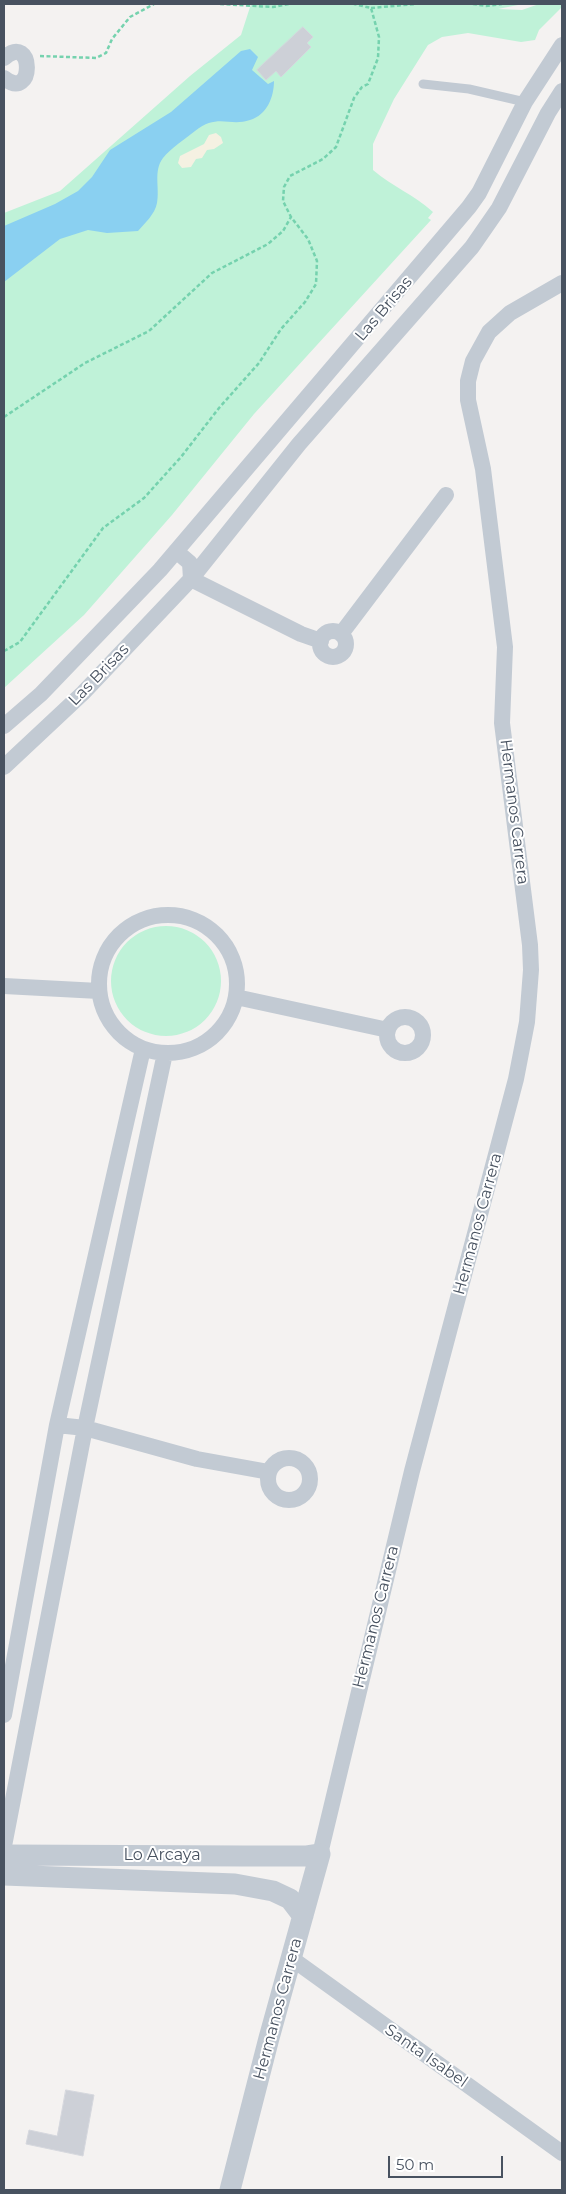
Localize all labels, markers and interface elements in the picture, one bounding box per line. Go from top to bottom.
street label: Las Brisas [351,273,417,345]
street label: Las Brisas [65,640,133,710]
street label: Hermanos Carrera [496,738,532,886]
street label: Hermanos Carrera [450,1151,506,1297]
street label: Hermanos Carrera [349,1544,403,1690]
street label: Lo Arcaya [123,1845,201,1865]
street label: Hermanos Carrera [250,1936,306,2082]
street label: Santa Isabel [381,2020,471,2092]
scale bar [391,2146,506,2178]
text: 50 m [396,2155,434,2174]

